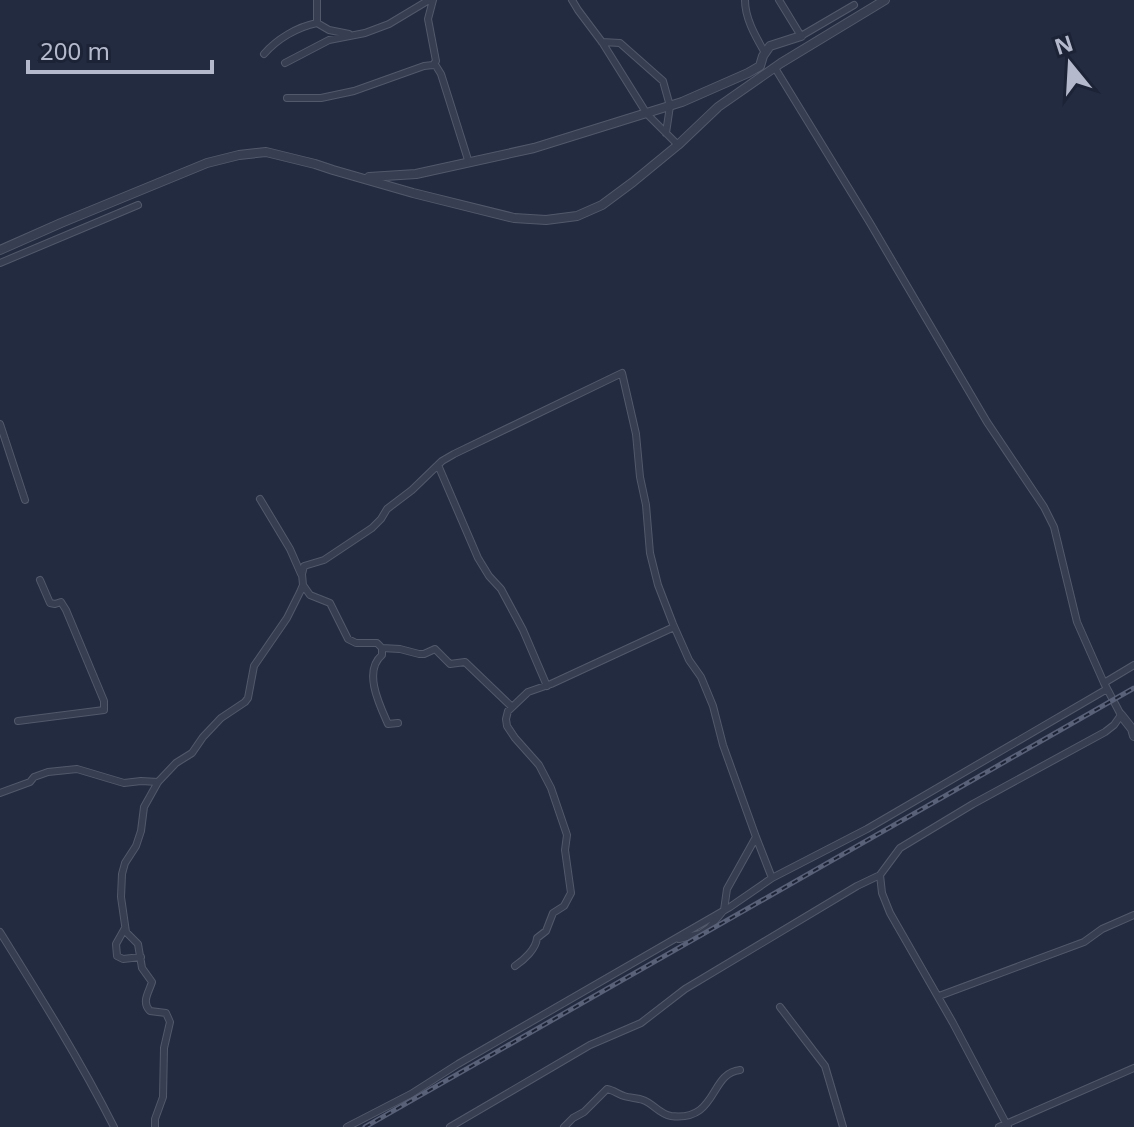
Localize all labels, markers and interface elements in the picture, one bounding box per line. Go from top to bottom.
scale bar [28,24,212,74]
north arrow [1030,24,1110,104]
text: N [1050,27,1077,61]
text: 200 m [40,34,110,67]

